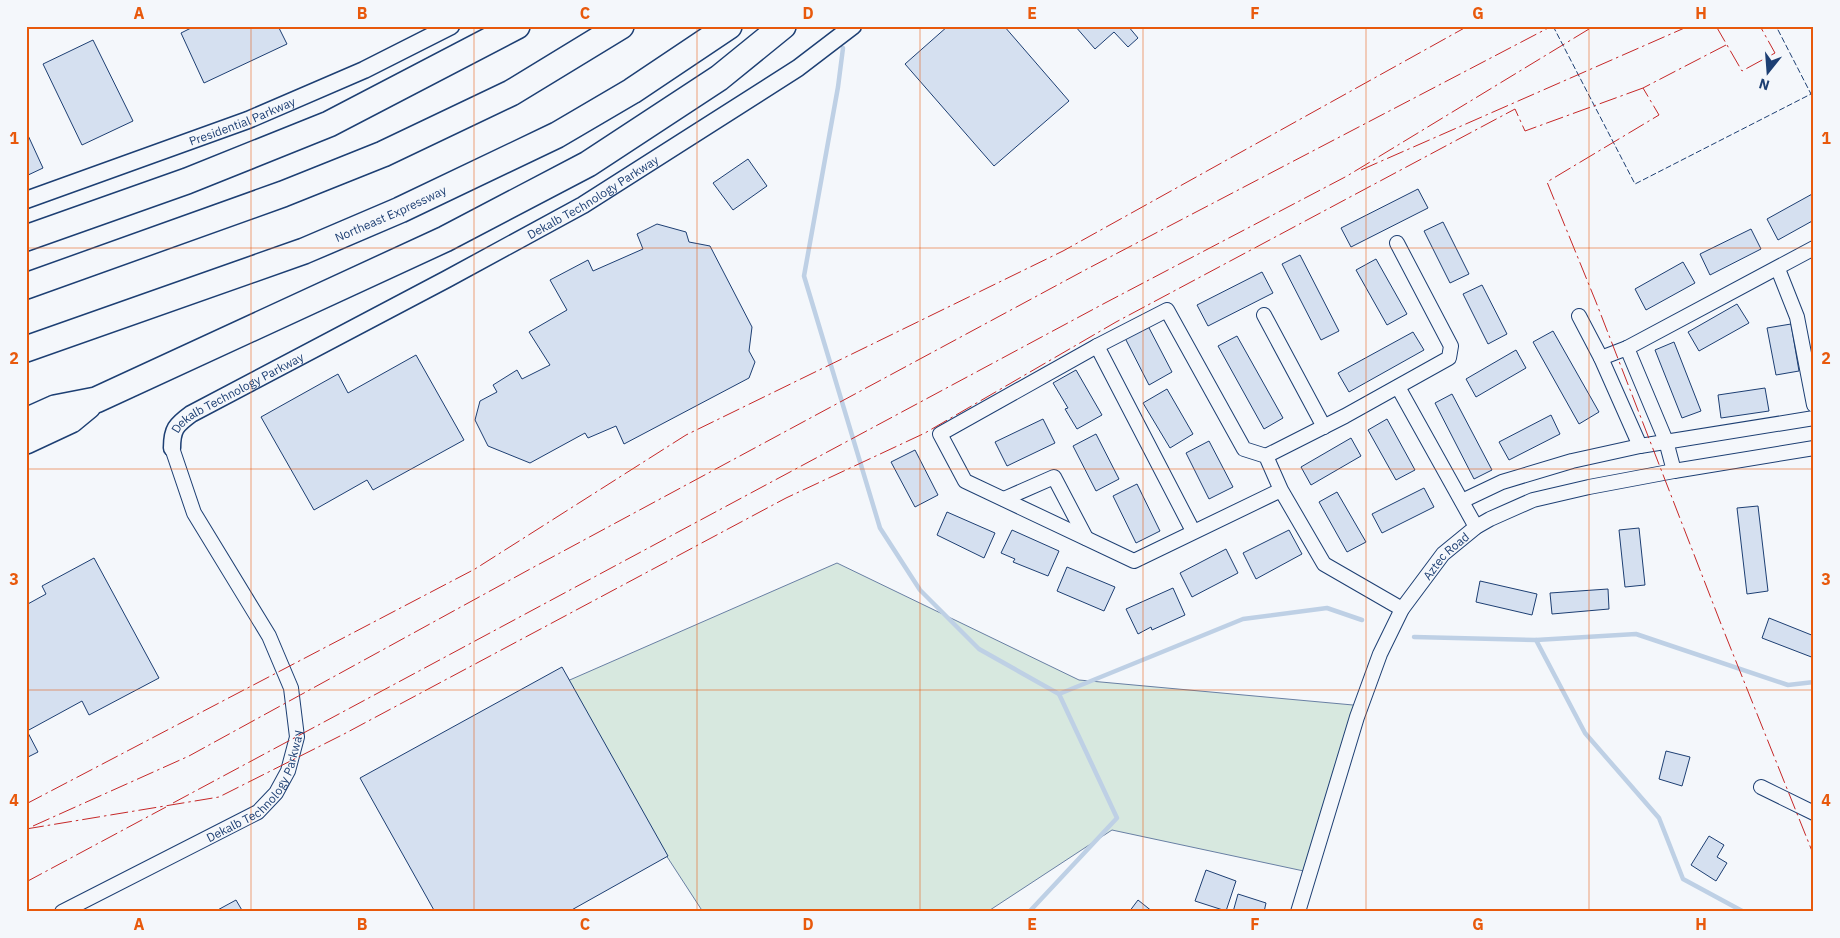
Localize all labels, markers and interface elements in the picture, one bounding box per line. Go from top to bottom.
text: A [134,3,145,23]
text: B [357,3,368,23]
text: C [580,3,590,23]
text: D [802,3,814,23]
text: E [1027,3,1037,23]
text: F [1250,3,1260,23]
text: G [1472,3,1484,23]
text: H [1695,3,1707,23]
north arrow [1742,48,1792,98]
text: N [1757,74,1772,95]
street label: Presidential Parkway [187,93,297,148]
text: 1 [9,128,19,148]
text: 1 [1821,128,1831,148]
street label: Dekalb Technology Parkway [524,152,661,242]
street label: Northeast Expressway [332,182,448,245]
text: 2 [9,348,19,368]
text: 2 [1821,348,1831,368]
street label: Dekalb Technology Parkway [167,349,306,435]
street label: Aztec Road [1419,529,1472,582]
text: 3 [9,569,19,589]
text: 3 [1821,569,1831,589]
street label: Dekalb Technology Parkway [204,729,305,845]
text: 4 [9,790,19,810]
text: 4 [1821,790,1831,810]
text: A [134,914,145,934]
text: B [357,914,368,934]
text: C [580,914,590,934]
text: D [802,914,814,934]
text: E [1027,914,1037,934]
text: F [1250,914,1260,934]
text: G [1472,914,1484,934]
text: H [1695,914,1707,934]

